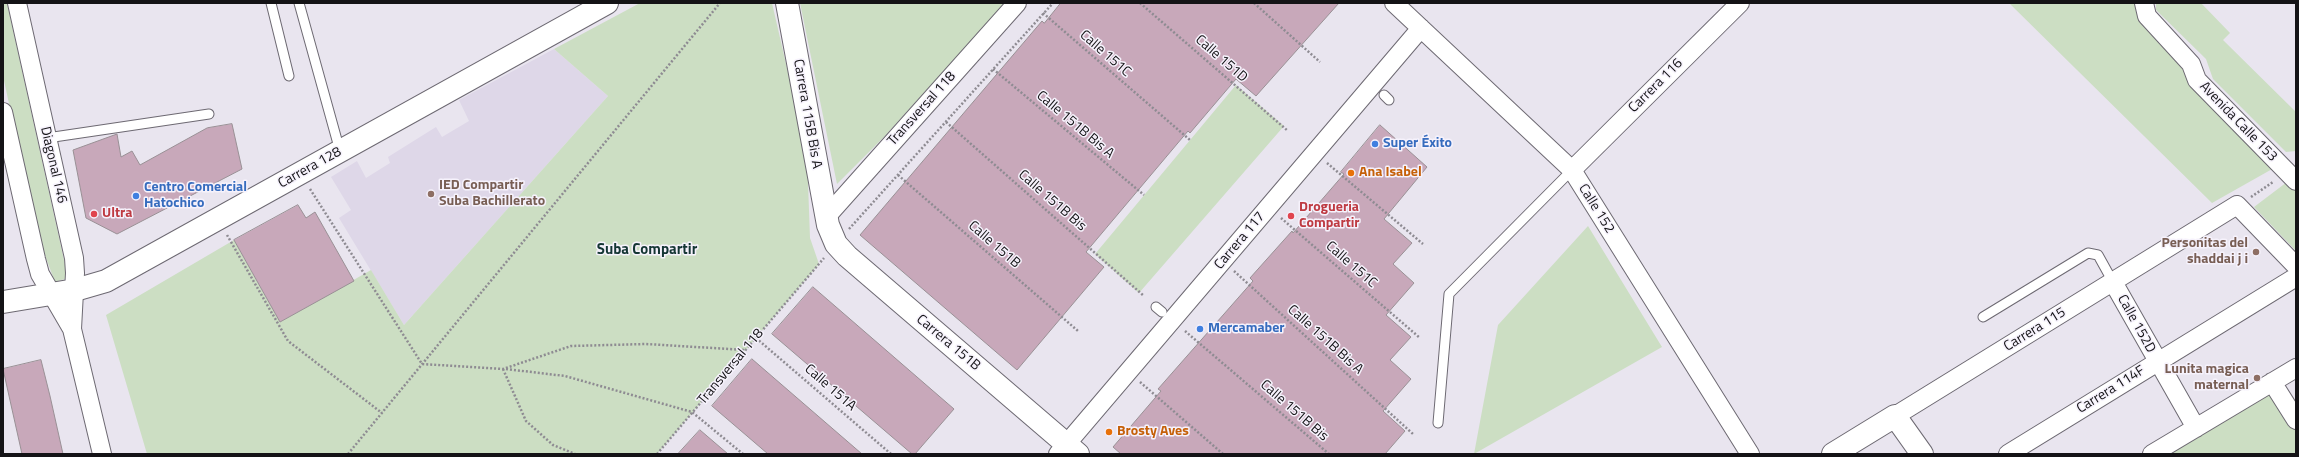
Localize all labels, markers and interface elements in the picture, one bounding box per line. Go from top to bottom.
street label: Calle 151C [1076,27,1134,81]
street label: Calle 151D [1191,32,1251,86]
street label: Carrera 116 [1625,55,1687,117]
street label: Carrera 115B Bis A [789,58,825,170]
street label: Transversal 118 [884,69,960,149]
street label: Avenida Calle 153 [2196,79,2280,165]
street label: Calle 151B Bis A [1033,88,1117,162]
street label: Diagonal 146 [36,125,70,205]
place label: Super Éxito [1383,136,1452,152]
marker: Super Éxito [1370,139,1380,149]
street label: Carrera 128 [275,144,345,192]
place label: Ana Isabel [1359,165,1422,181]
street label: Calle 151B Bis [1015,167,1089,235]
marker: Ana Isabel [1346,168,1356,178]
place label: IED Compartir Suba Bachillerato [439,178,545,210]
place label: Centro Comercial Hatochico [144,180,247,212]
street label: Calle 152 [1574,181,1618,237]
marker: IED Compartir Suba Bachillerato [426,189,436,199]
marker: Centro Comercial Hatochico [131,191,141,201]
place label: Drogueria Compartir [1299,200,1360,232]
place label: Ultra [102,206,132,222]
marker: Ultra [89,209,99,219]
street label: Carrera 117 [1211,209,1269,273]
marker: Drogueria Compartir [1286,211,1296,221]
street label: Calle 151B [965,218,1023,272]
place label: Personitas del shaddai j i [2161,236,2248,268]
street label: Calle 151C [1322,238,1380,292]
district label: Suba Compartir [597,241,697,259]
marker: Personitas del shaddai j i [2251,247,2261,257]
street label: Calle 152D [2113,292,2159,356]
street label: Calle 151B Bis A [1284,302,1366,378]
street label: Carrera 115 [2001,304,2069,356]
street label: Carrera 151B [913,311,983,375]
place label: Mercamaber [1208,321,1285,337]
marker: Mercamaber [1195,324,1205,334]
street label: Transversal 118 [694,326,768,408]
street label: Calle 151A [801,361,859,415]
street label: Carrera 114F [2074,362,2148,418]
place label: Lunita magica maternal [2165,362,2249,394]
marker: Lunita magica maternal [2252,373,2262,383]
street label: Calle 151B Bis [1257,377,1331,445]
place label: Brosty Aves [1117,424,1189,440]
marker: Brosty Aves [1104,427,1114,437]

